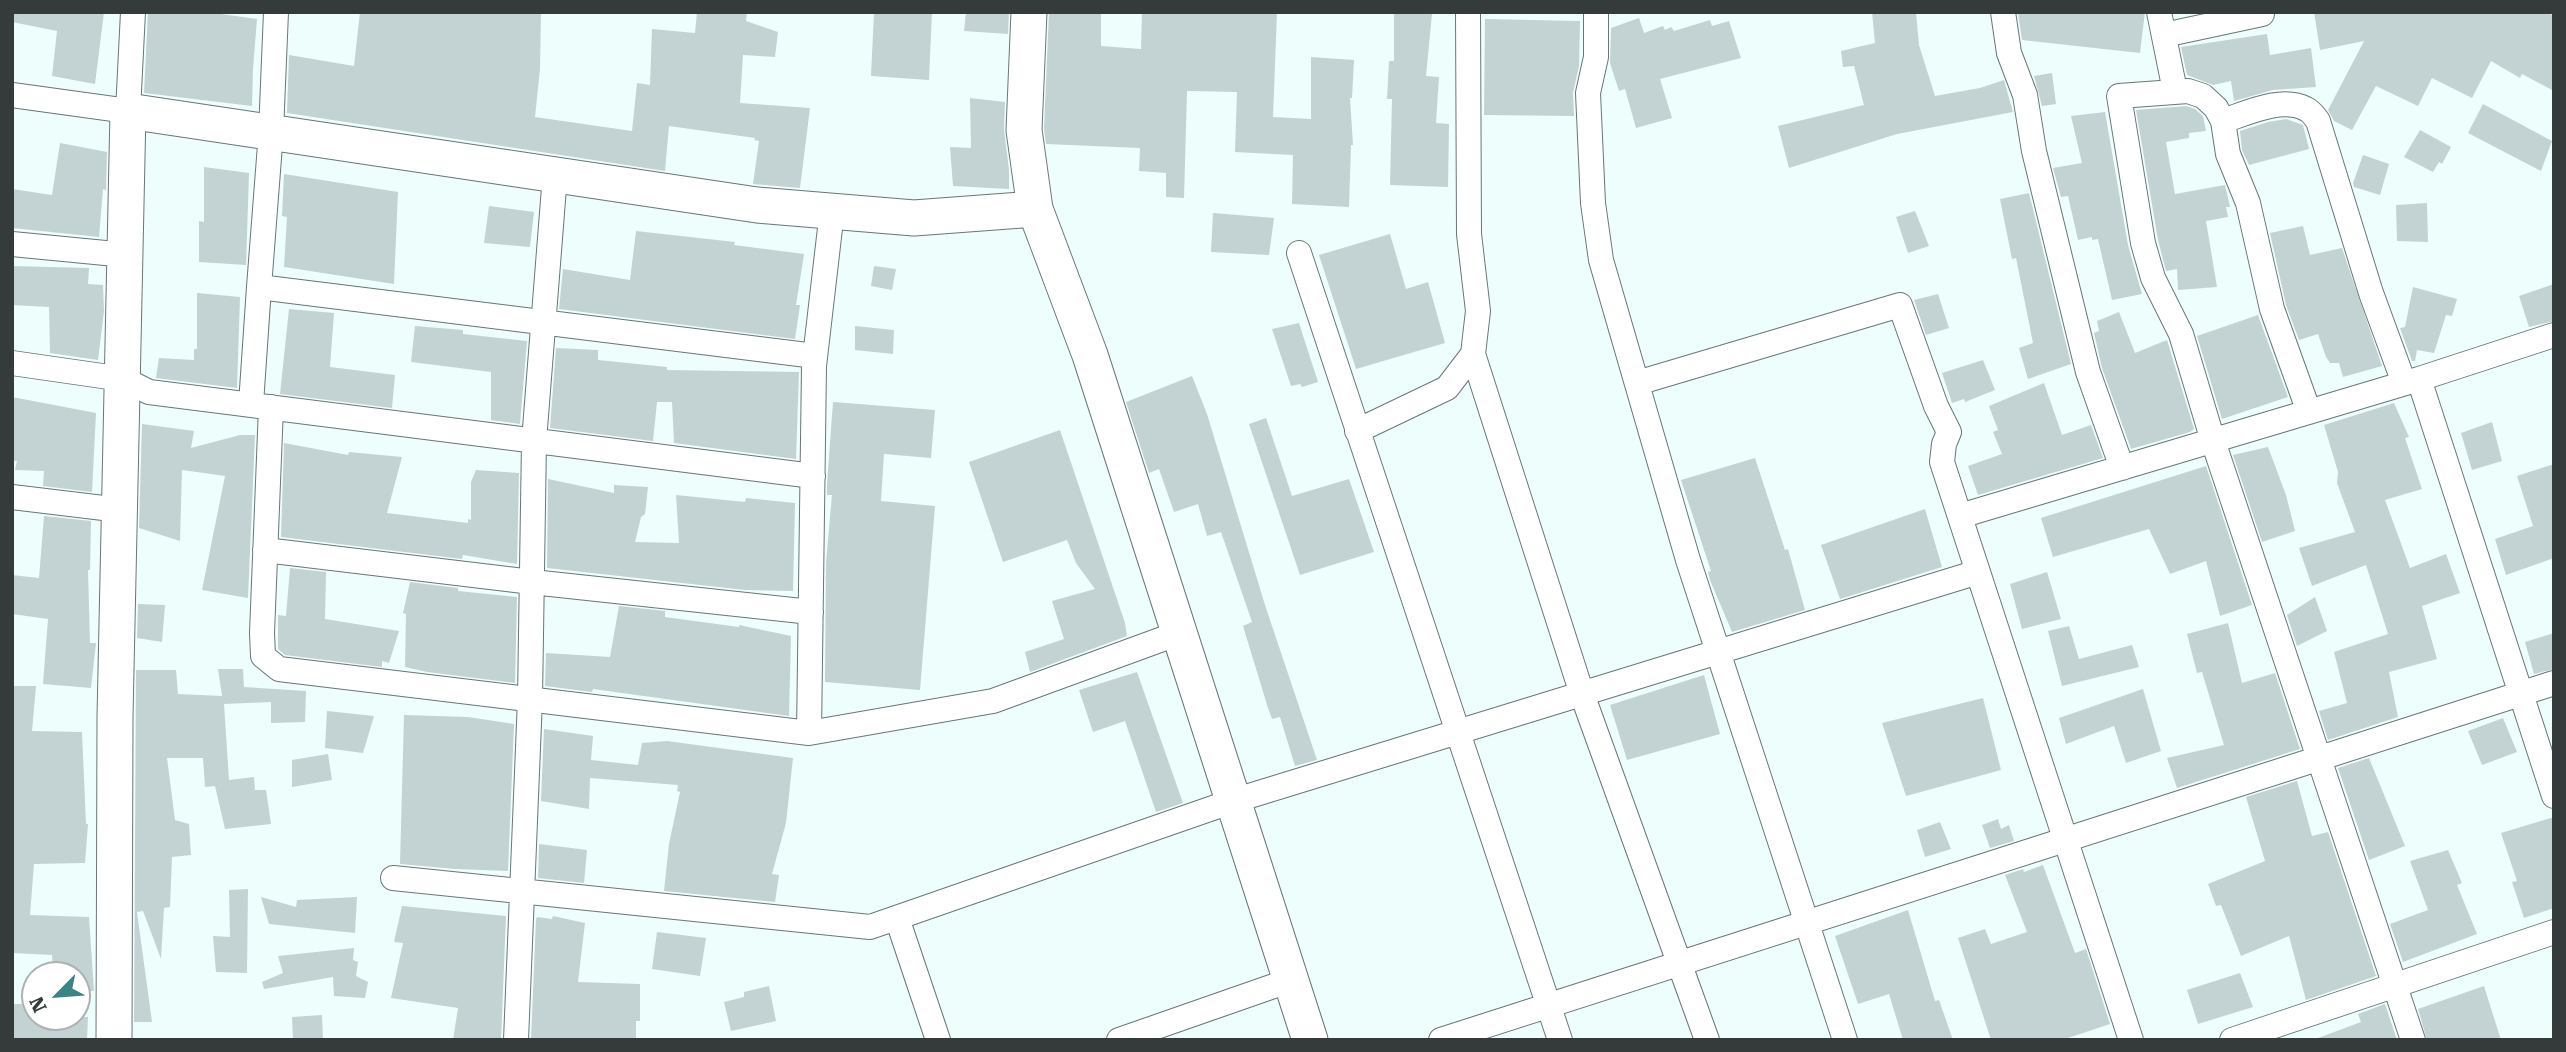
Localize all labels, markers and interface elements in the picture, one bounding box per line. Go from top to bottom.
north arrow [21,961,91,1031]
text: N [25,993,52,1016]

